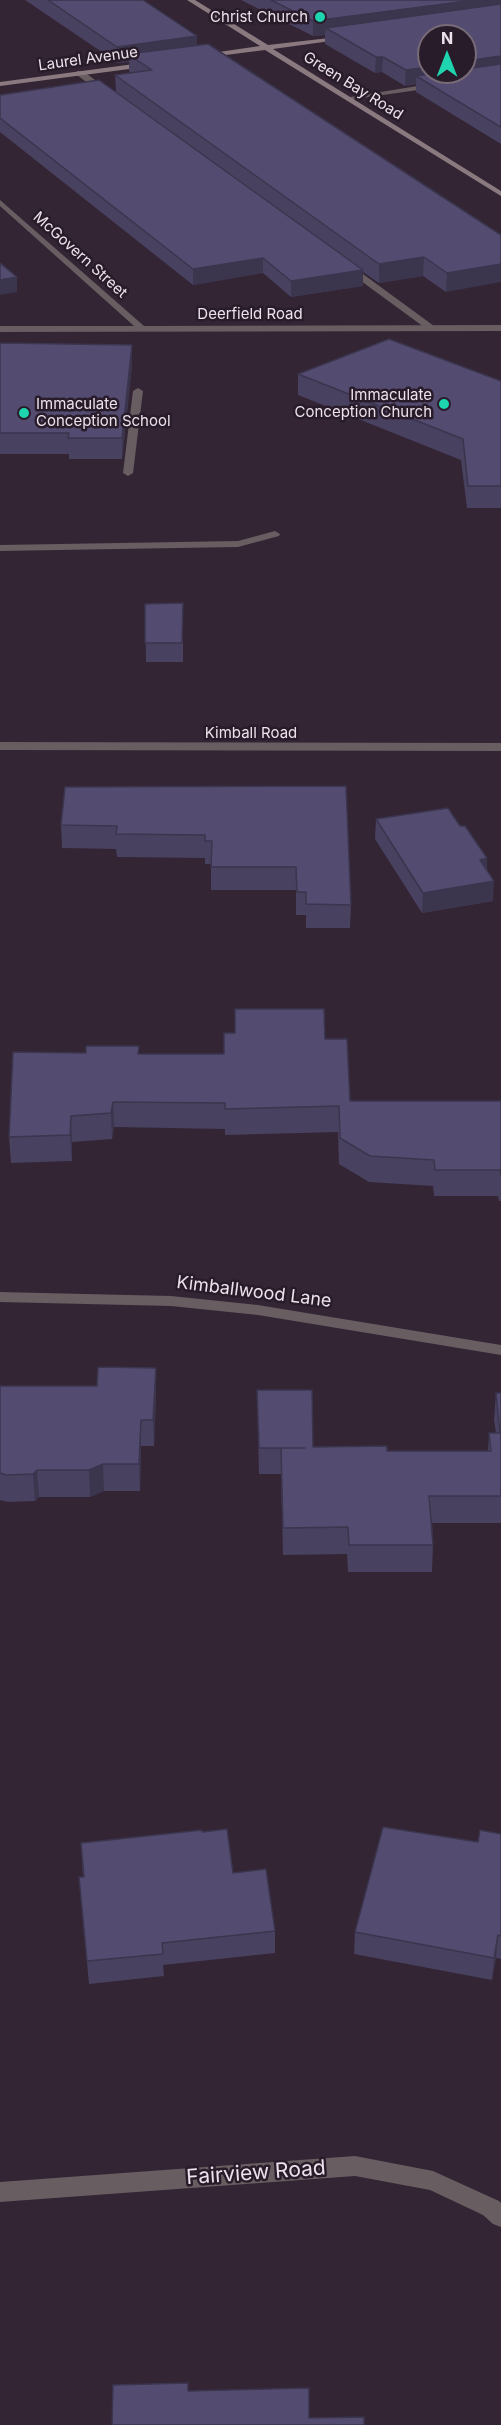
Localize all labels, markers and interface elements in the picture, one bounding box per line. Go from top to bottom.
place label: Christ Church [210,8,308,26]
marker: Christ Church [313,10,327,24]
north arrow [417,24,477,84]
text: N [441,28,453,48]
street label: Laurel Avenue [37,43,139,75]
street label: Green Bay Road [300,48,406,124]
street label: McGovern Street [29,208,131,302]
street label: Deerfield Road [197,305,303,323]
place label: Immaculate Conception Church [295,386,432,421]
place label: Immaculate Conception School [36,395,171,430]
marker: Immaculate Conception Church [437,397,451,411]
marker: Immaculate Conception School [17,406,31,420]
street label: Kimball Road [205,724,297,742]
street label: Kimballwood Lane [175,1272,333,1312]
street label: Fairview Road [186,2156,326,2190]

